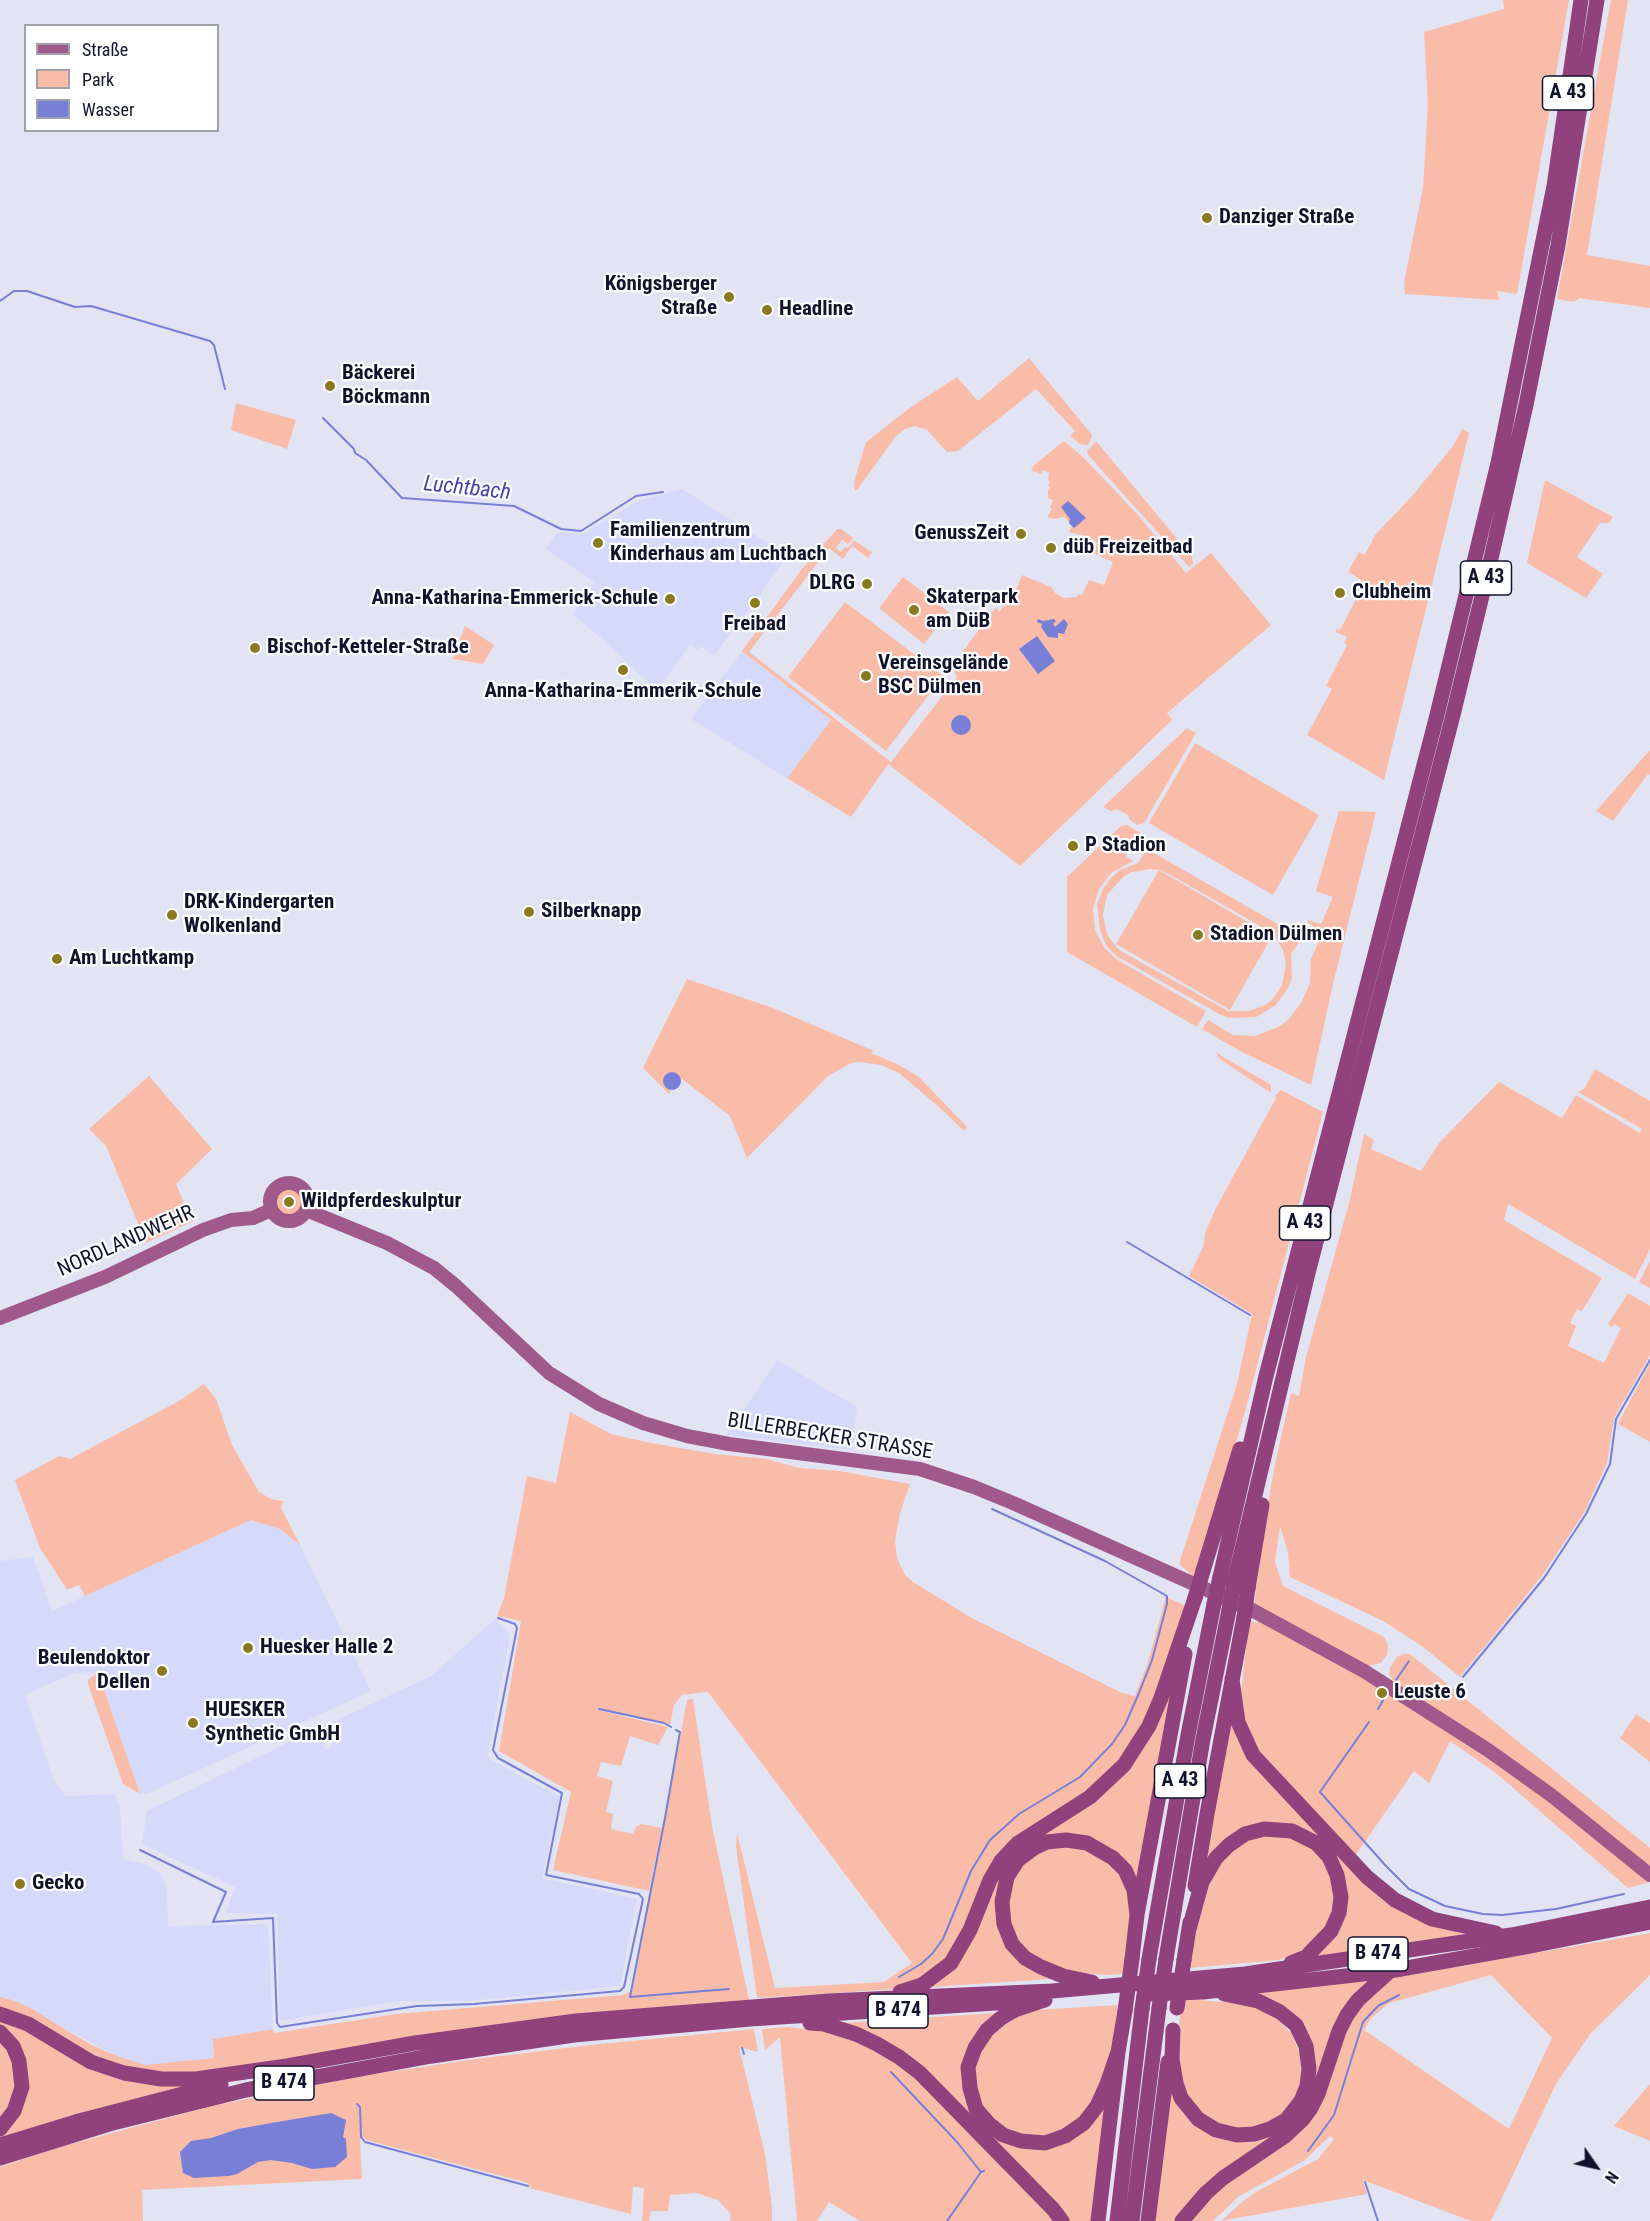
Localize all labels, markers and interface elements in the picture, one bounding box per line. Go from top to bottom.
legend [24,24,219,132]
text: Straße [82,39,128,60]
text: Park [82,69,114,90]
road number: A 43 [1542,76,1594,110]
text: Wasser [82,99,134,120]
place label: Danziger Straße [1219,205,1354,231]
marker: Danziger Straße [1200,211,1214,225]
place label: Königsberger Straße [605,272,717,322]
marker: Königsberger Straße [722,290,736,304]
place label: Headline [779,297,853,323]
marker: Headline [760,303,774,317]
place label: Bäckerei Böckmann [342,361,430,411]
marker: Bäckerei Böckmann [323,379,337,393]
water label: Luchtbach [422,471,512,507]
place label: Familienzentrum Kinderhaus am Luchtbach [610,518,827,568]
place label: GenussZeit [914,521,1009,547]
marker: GenussZeit [1014,527,1028,541]
place label: düb Freizeitbad [1063,535,1193,561]
marker: Familienzentrum Kinderhaus am Luchtbach [591,536,605,550]
marker: düb Freizeitbad [1044,541,1058,555]
road number: A 43 [1460,561,1512,595]
place label: DLRG [809,571,855,597]
marker: DLRG [860,577,874,591]
place label: Clubheim [1352,580,1431,606]
place label: Skaterpark am DüB [926,585,1018,635]
place label: Anna-Katharina-Emmerick-Schule [372,586,658,612]
marker: Clubheim [1333,586,1347,600]
marker: Anna-Katharina-Emmerick-Schule [663,592,677,606]
marker: Freibad [748,596,762,610]
marker: Skaterpark am DüB [907,603,921,617]
place label: Freibad [724,612,786,638]
place label: Bischof-Ketteler-Straße [267,635,469,661]
marker: Bischof-Ketteler-Straße [248,641,262,655]
place label: Vereinsgelände BSC Dülmen [878,651,1008,701]
marker: Anna-Katharina-Emmerik-Schule [616,663,630,677]
marker: Vereinsgelände BSC Dülmen [859,669,873,683]
place label: Anna-Katharina-Emmerik-Schule [485,679,761,705]
place label: P Stadion [1085,833,1166,859]
marker: P Stadion [1066,839,1080,853]
place label: DRK-Kindergarten Wolkenland [184,890,334,940]
place label: Silberknapp [541,899,641,925]
marker: Silberknapp [522,905,536,919]
marker: DRK-Kindergarten Wolkenland [165,908,179,922]
place label: Stadion Dülmen [1210,922,1342,948]
marker: Stadion Dülmen [1191,928,1205,942]
place label: Am Luchtkamp [69,946,194,972]
marker: Am Luchtkamp [50,952,64,966]
place label: Wildpferdeskulptur [301,1189,461,1215]
marker: Wildpferdeskulptur [282,1195,296,1209]
street label: NORDLANDWEHR [54,1201,198,1283]
road number: A 43 [1280,1206,1330,1240]
street label: BILLERBECKER STRASSE [726,1408,934,1466]
place label: Huesker Halle 2 [260,1635,393,1661]
marker: Huesker Halle 2 [241,1641,255,1655]
place label: Beulendoktor Dellen [38,1646,150,1696]
marker: Beulendoktor Dellen [155,1664,169,1678]
place label: Leuste 6 [1394,1680,1466,1706]
marker: Leuste 6 [1375,1686,1389,1700]
place label: HUESKER Synthetic GmbH [205,1698,340,1748]
marker: HUESKER Synthetic GmbH [186,1716,200,1730]
road number: A 43 [1154,1764,1206,1798]
place label: Gecko [32,1871,84,1897]
marker: Gecko [13,1877,27,1891]
road number: B 474 [1348,1937,1408,1971]
road number: B 474 [868,1994,928,2028]
road number: B 474 [254,2066,314,2100]
north arrow [1566,2137,1626,2197]
text: N [1601,2168,1622,2187]

